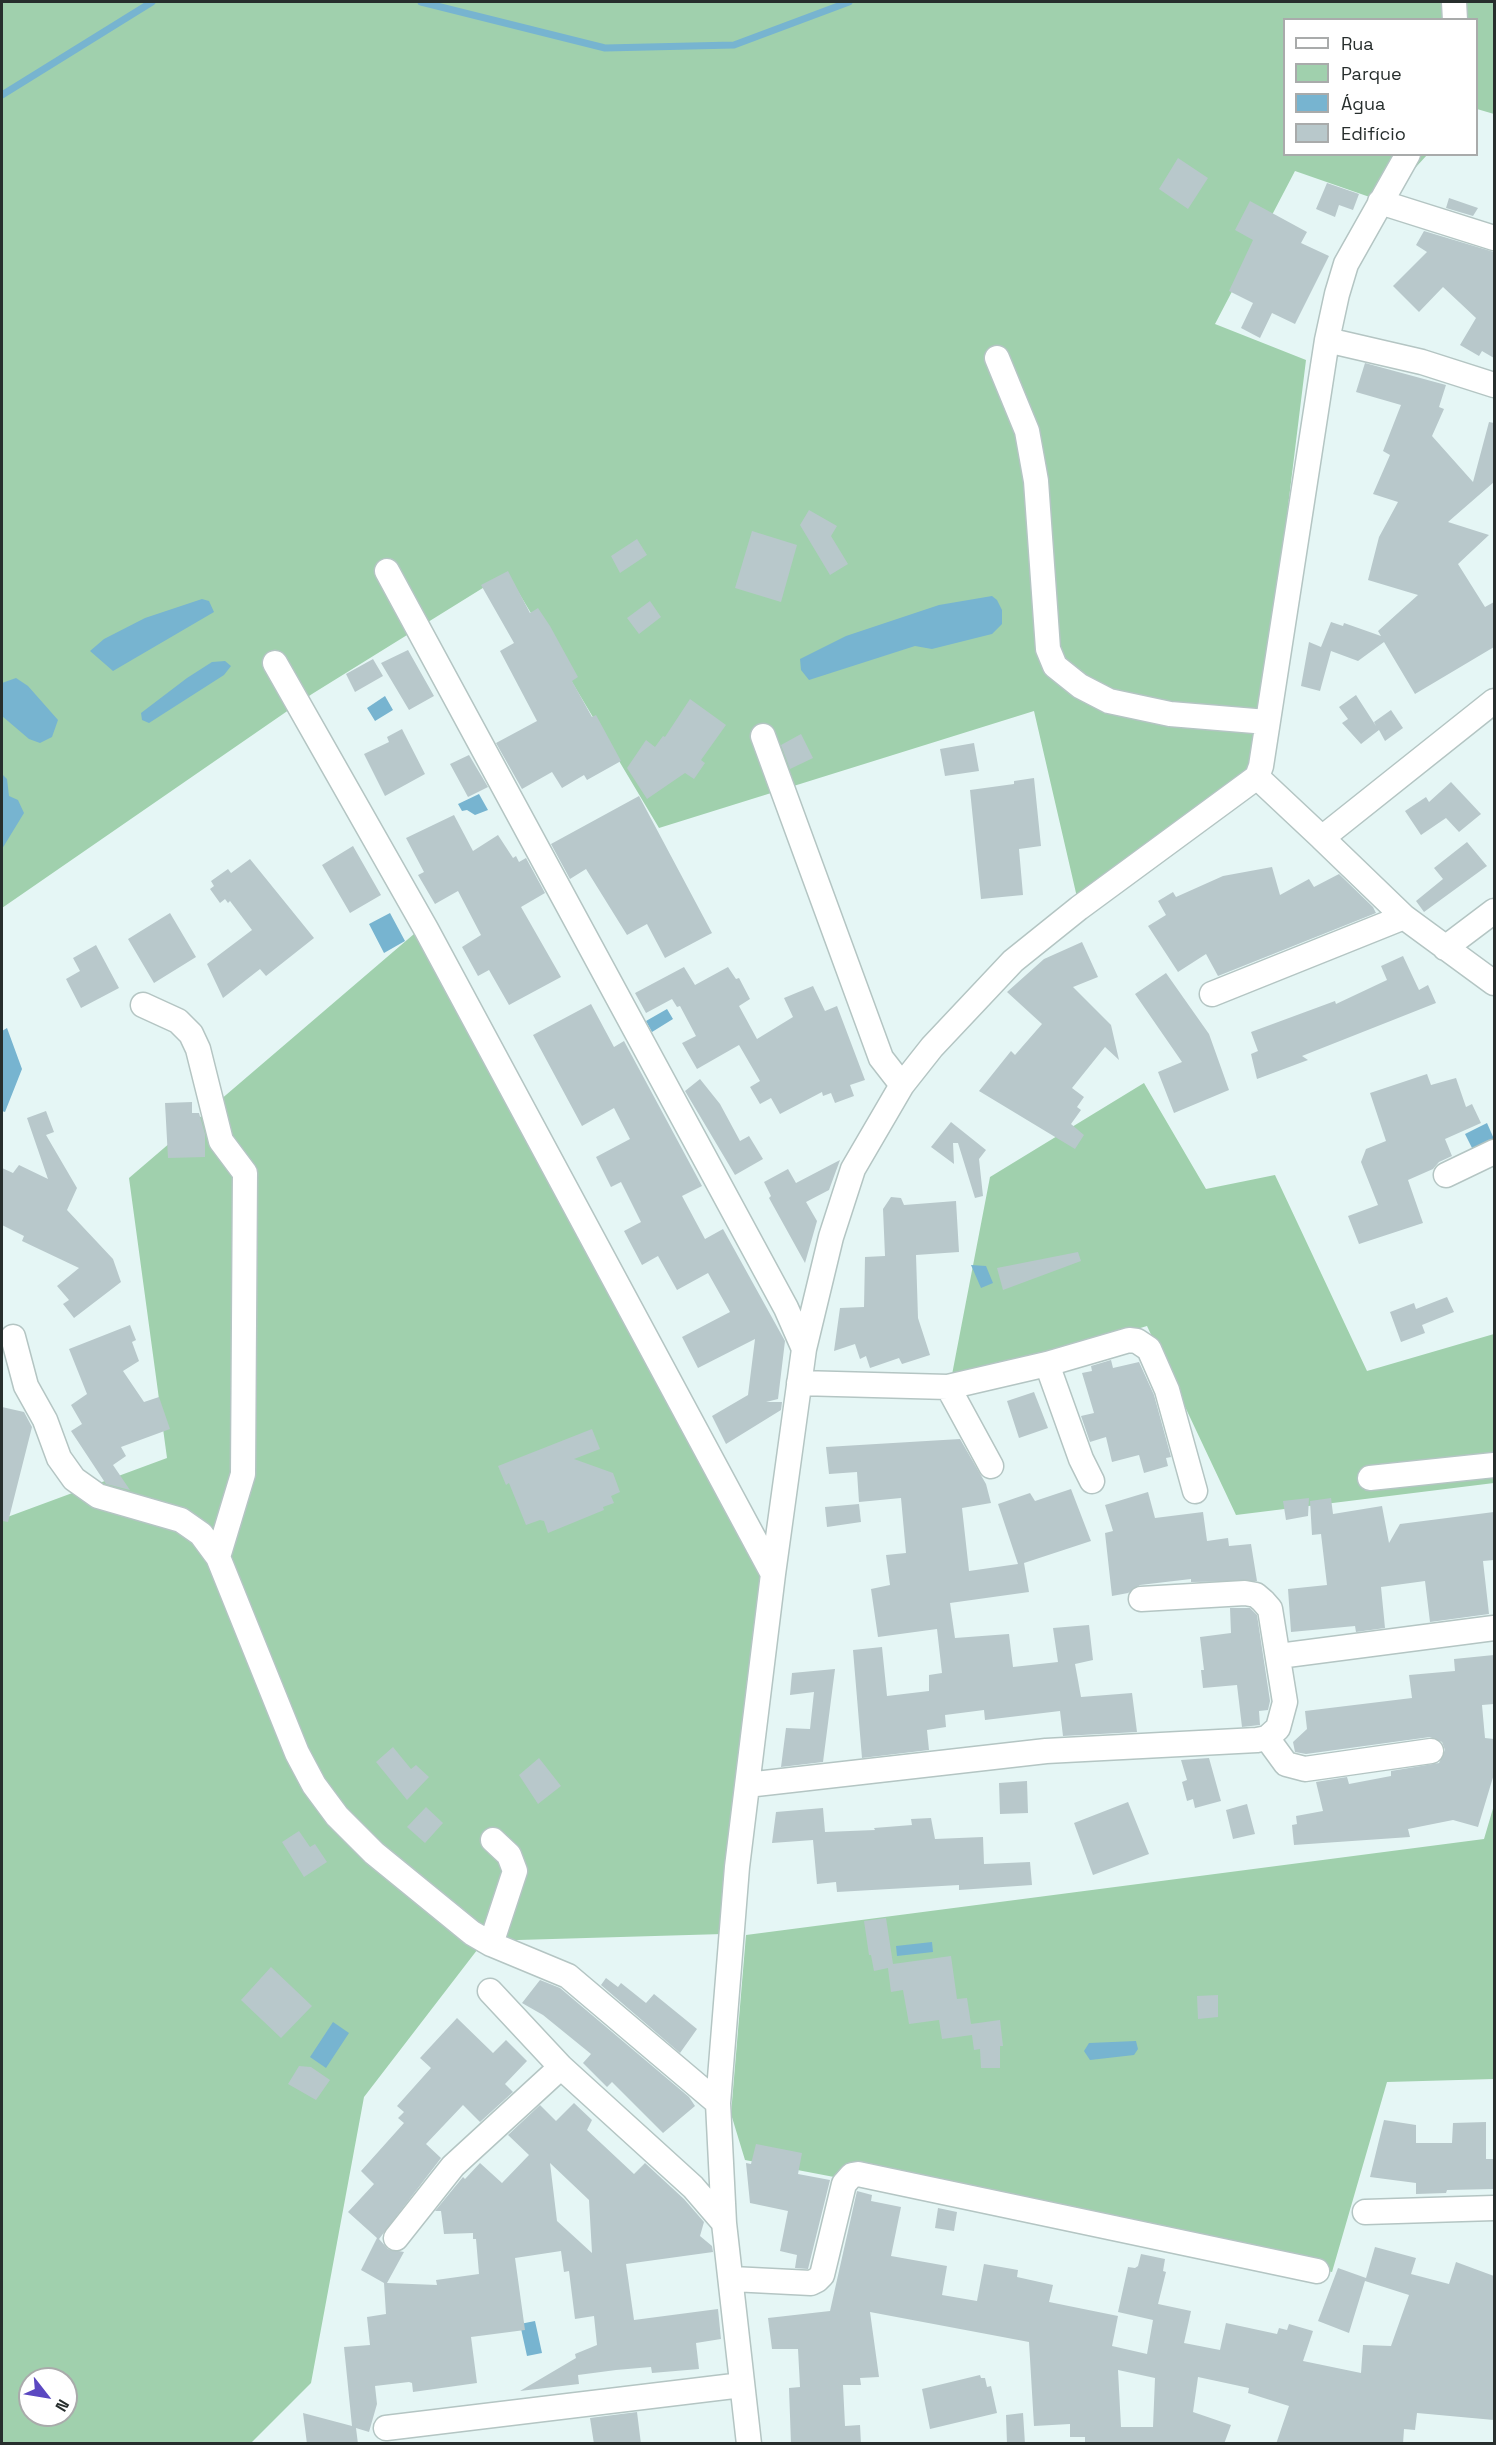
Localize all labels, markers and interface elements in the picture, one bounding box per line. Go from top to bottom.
legend [1283,18,1478,156]
text: Rua [1341,32,1374,55]
text: Parque [1341,62,1402,85]
text: Água [1341,92,1385,115]
text: Edifício [1341,122,1406,145]
north arrow [18,2367,78,2427]
text: N [50,2395,74,2416]

